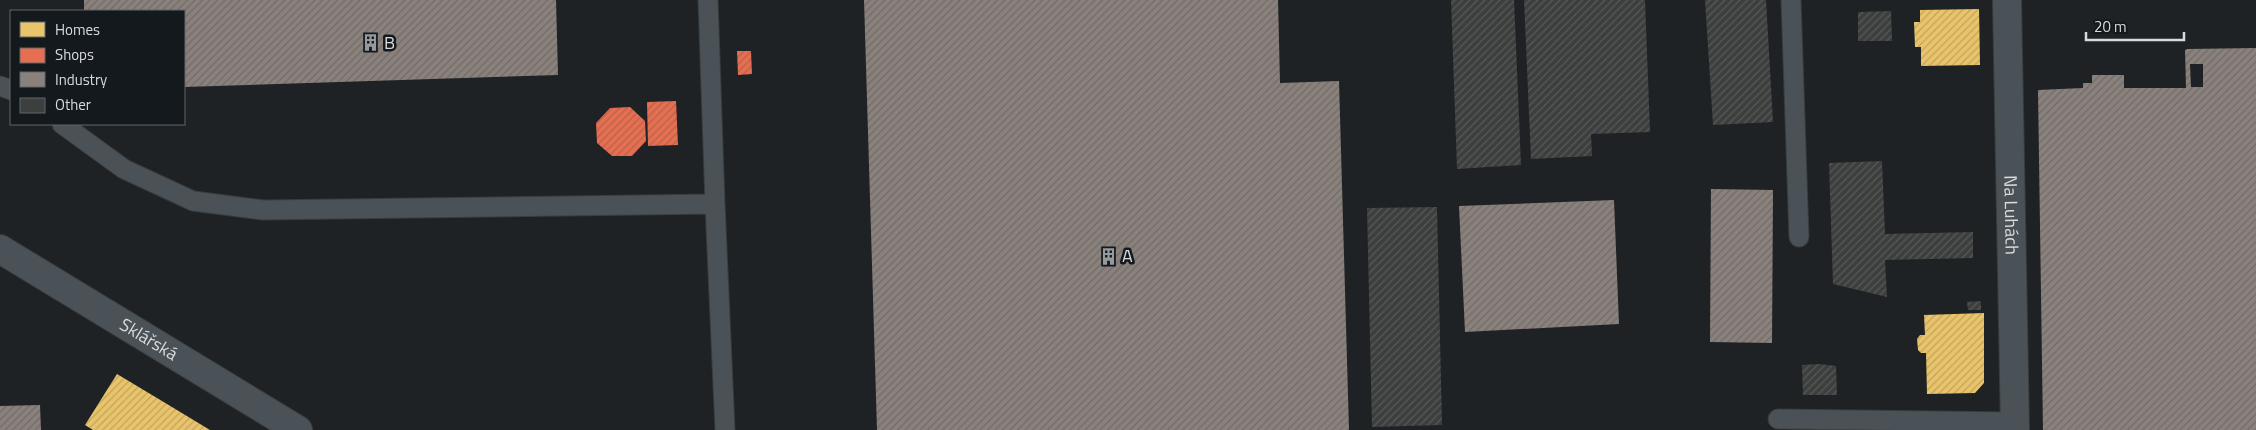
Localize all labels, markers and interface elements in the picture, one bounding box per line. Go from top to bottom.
legend [10,10,185,125]
scale bar [2086,10,2184,42]
text: 20 m [2094,15,2127,38]
text: Homes [55,18,100,41]
place label: B [384,29,395,56]
building icon: B [360,33,380,53]
text: Shops [55,43,94,66]
text: Industry [55,68,107,91]
text: Other [55,93,91,116]
street label: Na Luhách [1997,175,2026,255]
place label: A [1122,242,1133,269]
building icon: A [1098,246,1118,266]
street label: Sklářská [115,311,183,367]

